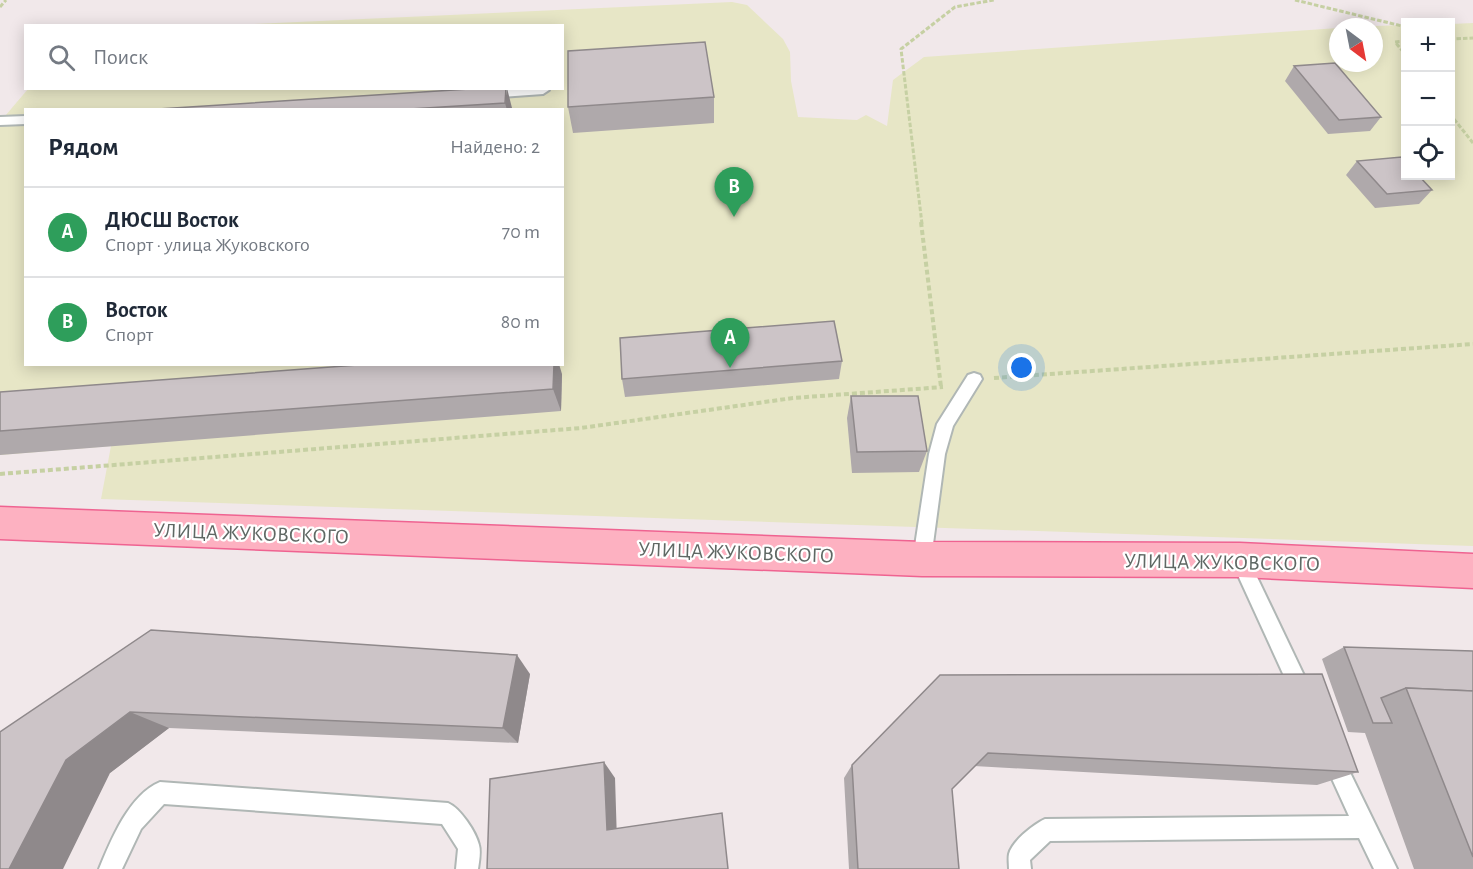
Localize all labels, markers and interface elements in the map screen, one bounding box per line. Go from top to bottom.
north arrow [1329,18,1383,72]
map controls [1401,18,1455,180]
button: + [1401,18,1455,72]
search box [24,24,564,90]
icon: search [45,41,78,74]
text: Поиск [93,46,148,68]
button: − [1401,72,1455,126]
button: locate [1401,126,1455,180]
text: Рядом [48,134,119,160]
text: Найдено: 2 [450,137,540,157]
pin: B [714,168,754,217]
text: ДЮСШ Восток [105,209,239,231]
text: A [62,222,74,242]
text: 70 m [502,222,540,242]
text: Спорт · улица Жуковского [105,235,310,255]
text: Восток [105,299,168,321]
text: B [62,312,73,332]
text: 80 m [501,312,540,332]
pin: A [710,318,750,368]
text: Спорт [105,325,153,345]
your location [1007,353,1036,382]
street label: УЛИЦА ЖУКОВСКОГО [153,520,349,547]
street label: УЛИЦА ЖУКОВСКОГО [638,539,834,566]
street label: УЛИЦА ЖУКОВСКОГО [1124,550,1320,575]

